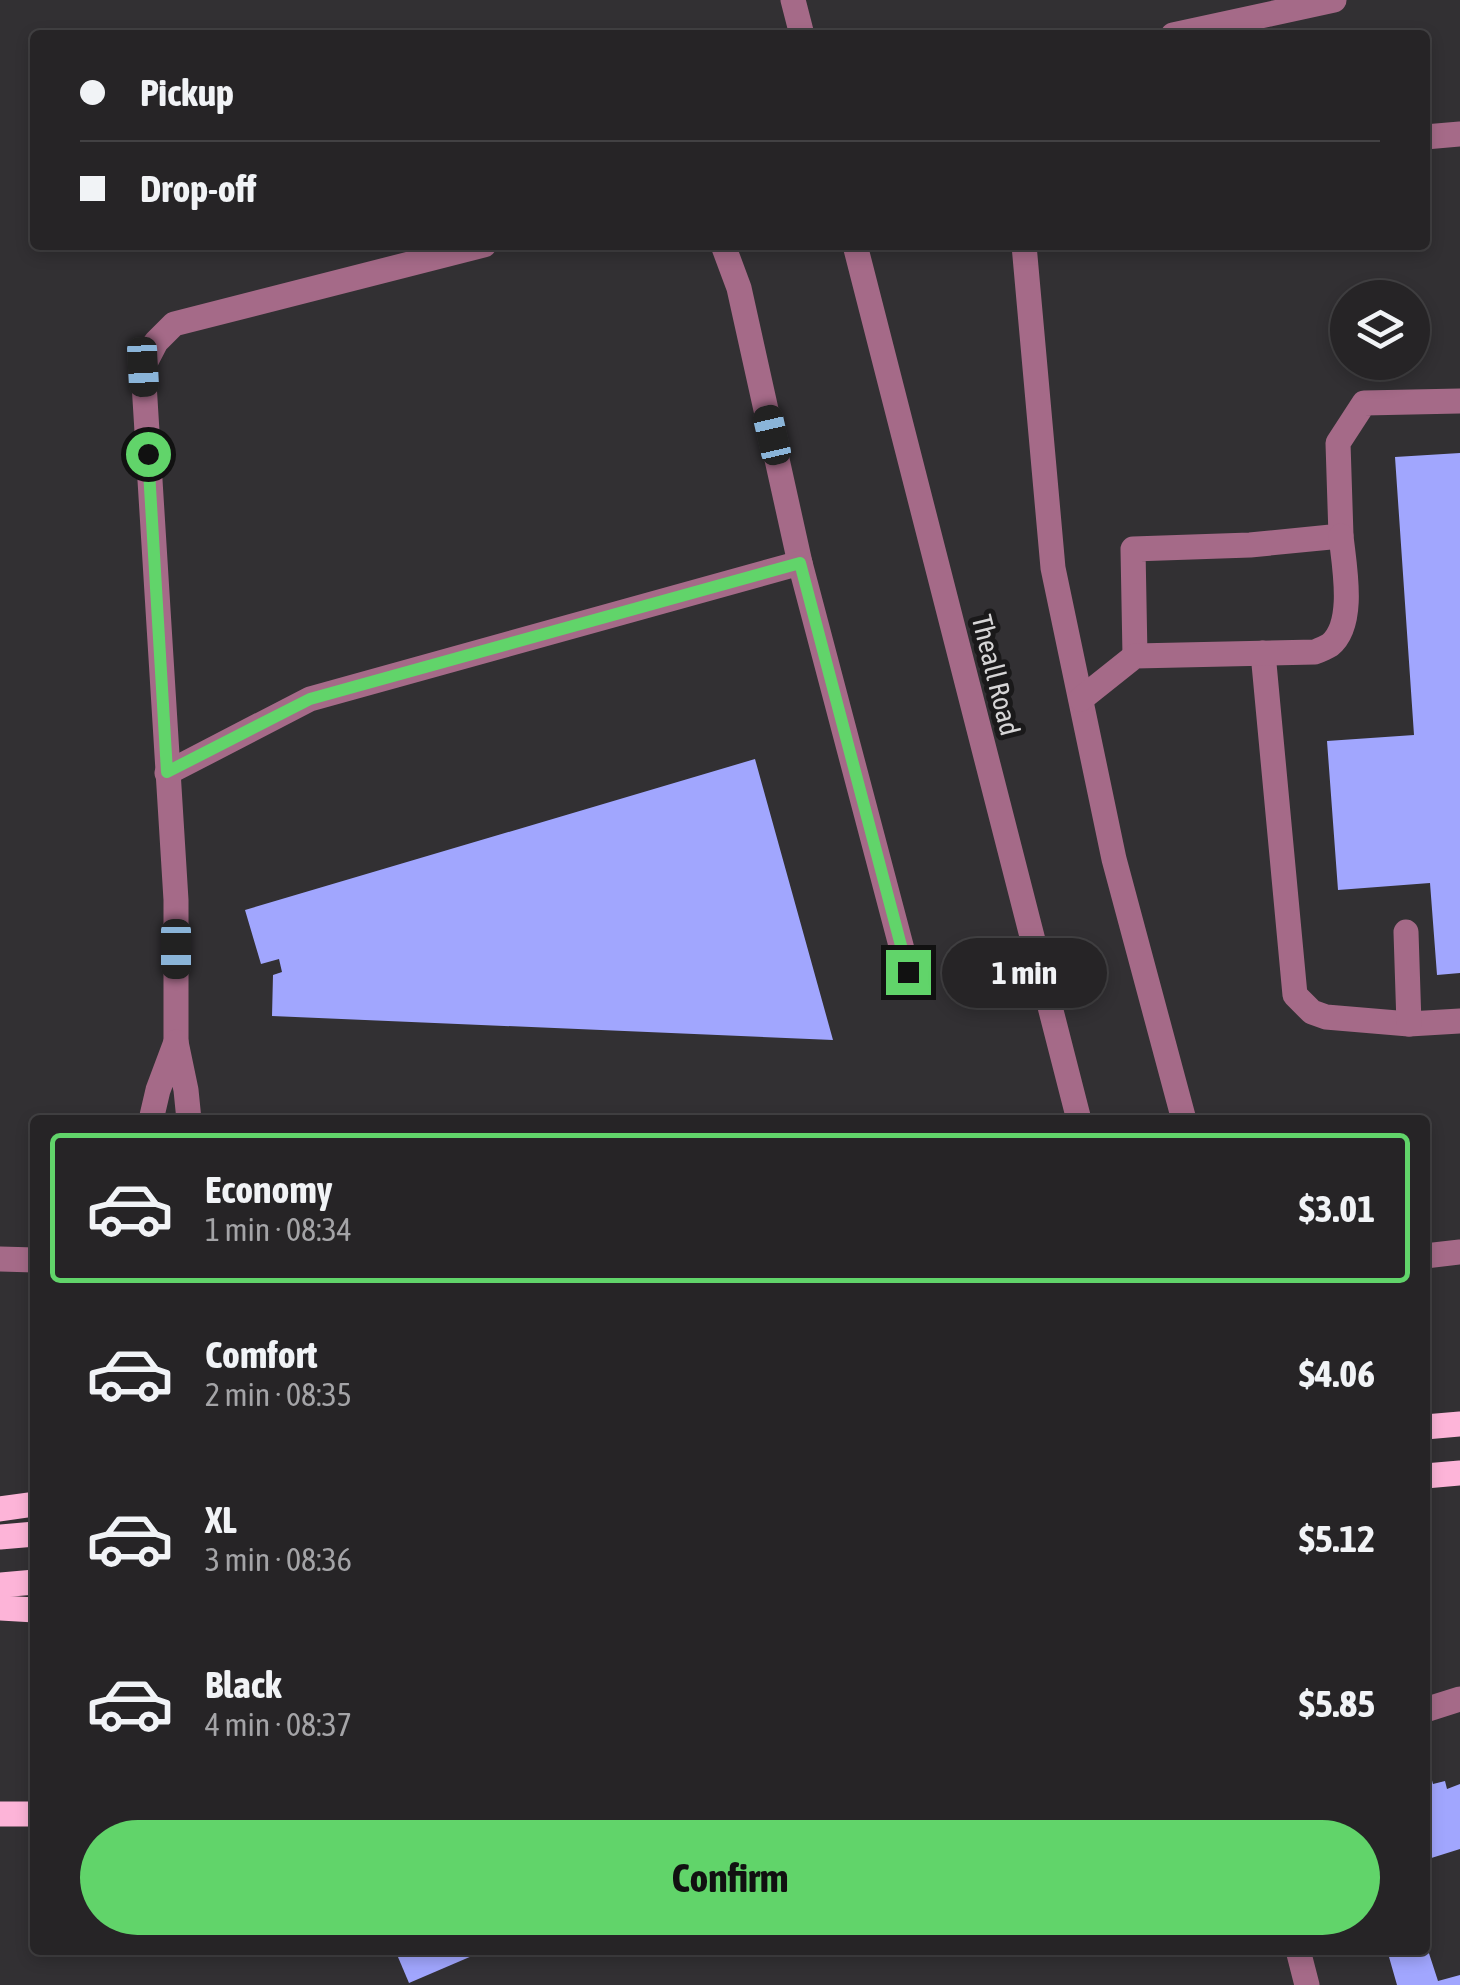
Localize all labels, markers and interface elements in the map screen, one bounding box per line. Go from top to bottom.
text: Pickup [140,71,234,114]
text: Drop-off [140,167,256,210]
map controls [1330,280,1430,380]
button: layers [1330,280,1430,380]
car [126,336,160,398]
car [751,402,793,468]
route start [126,432,171,477]
street label: Theall Road [966,611,1026,739]
car [161,919,191,979]
callout: 1 min [943,937,1108,1007]
route end [886,950,931,995]
text: 1 min [992,954,1057,991]
icon: car [85,1163,175,1253]
text: Economy [205,1168,332,1211]
text: $3.01 [1299,1187,1375,1230]
text: 1 min · 08:34 [205,1211,352,1248]
icon: car [85,1328,175,1418]
text: Comfort [205,1333,317,1376]
text: $4.06 [1299,1352,1375,1395]
text: 2 min · 08:35 [205,1376,352,1413]
icon: car [85,1493,175,1583]
text: XL [205,1498,237,1541]
text: $5.12 [1299,1517,1375,1560]
text: 3 min · 08:36 [205,1541,352,1578]
icon: car [85,1658,175,1748]
text: Black [205,1663,282,1706]
text: $5.85 [1299,1682,1375,1725]
text: 4 min · 08:37 [205,1706,352,1743]
button: Confirm [80,1820,1380,1935]

